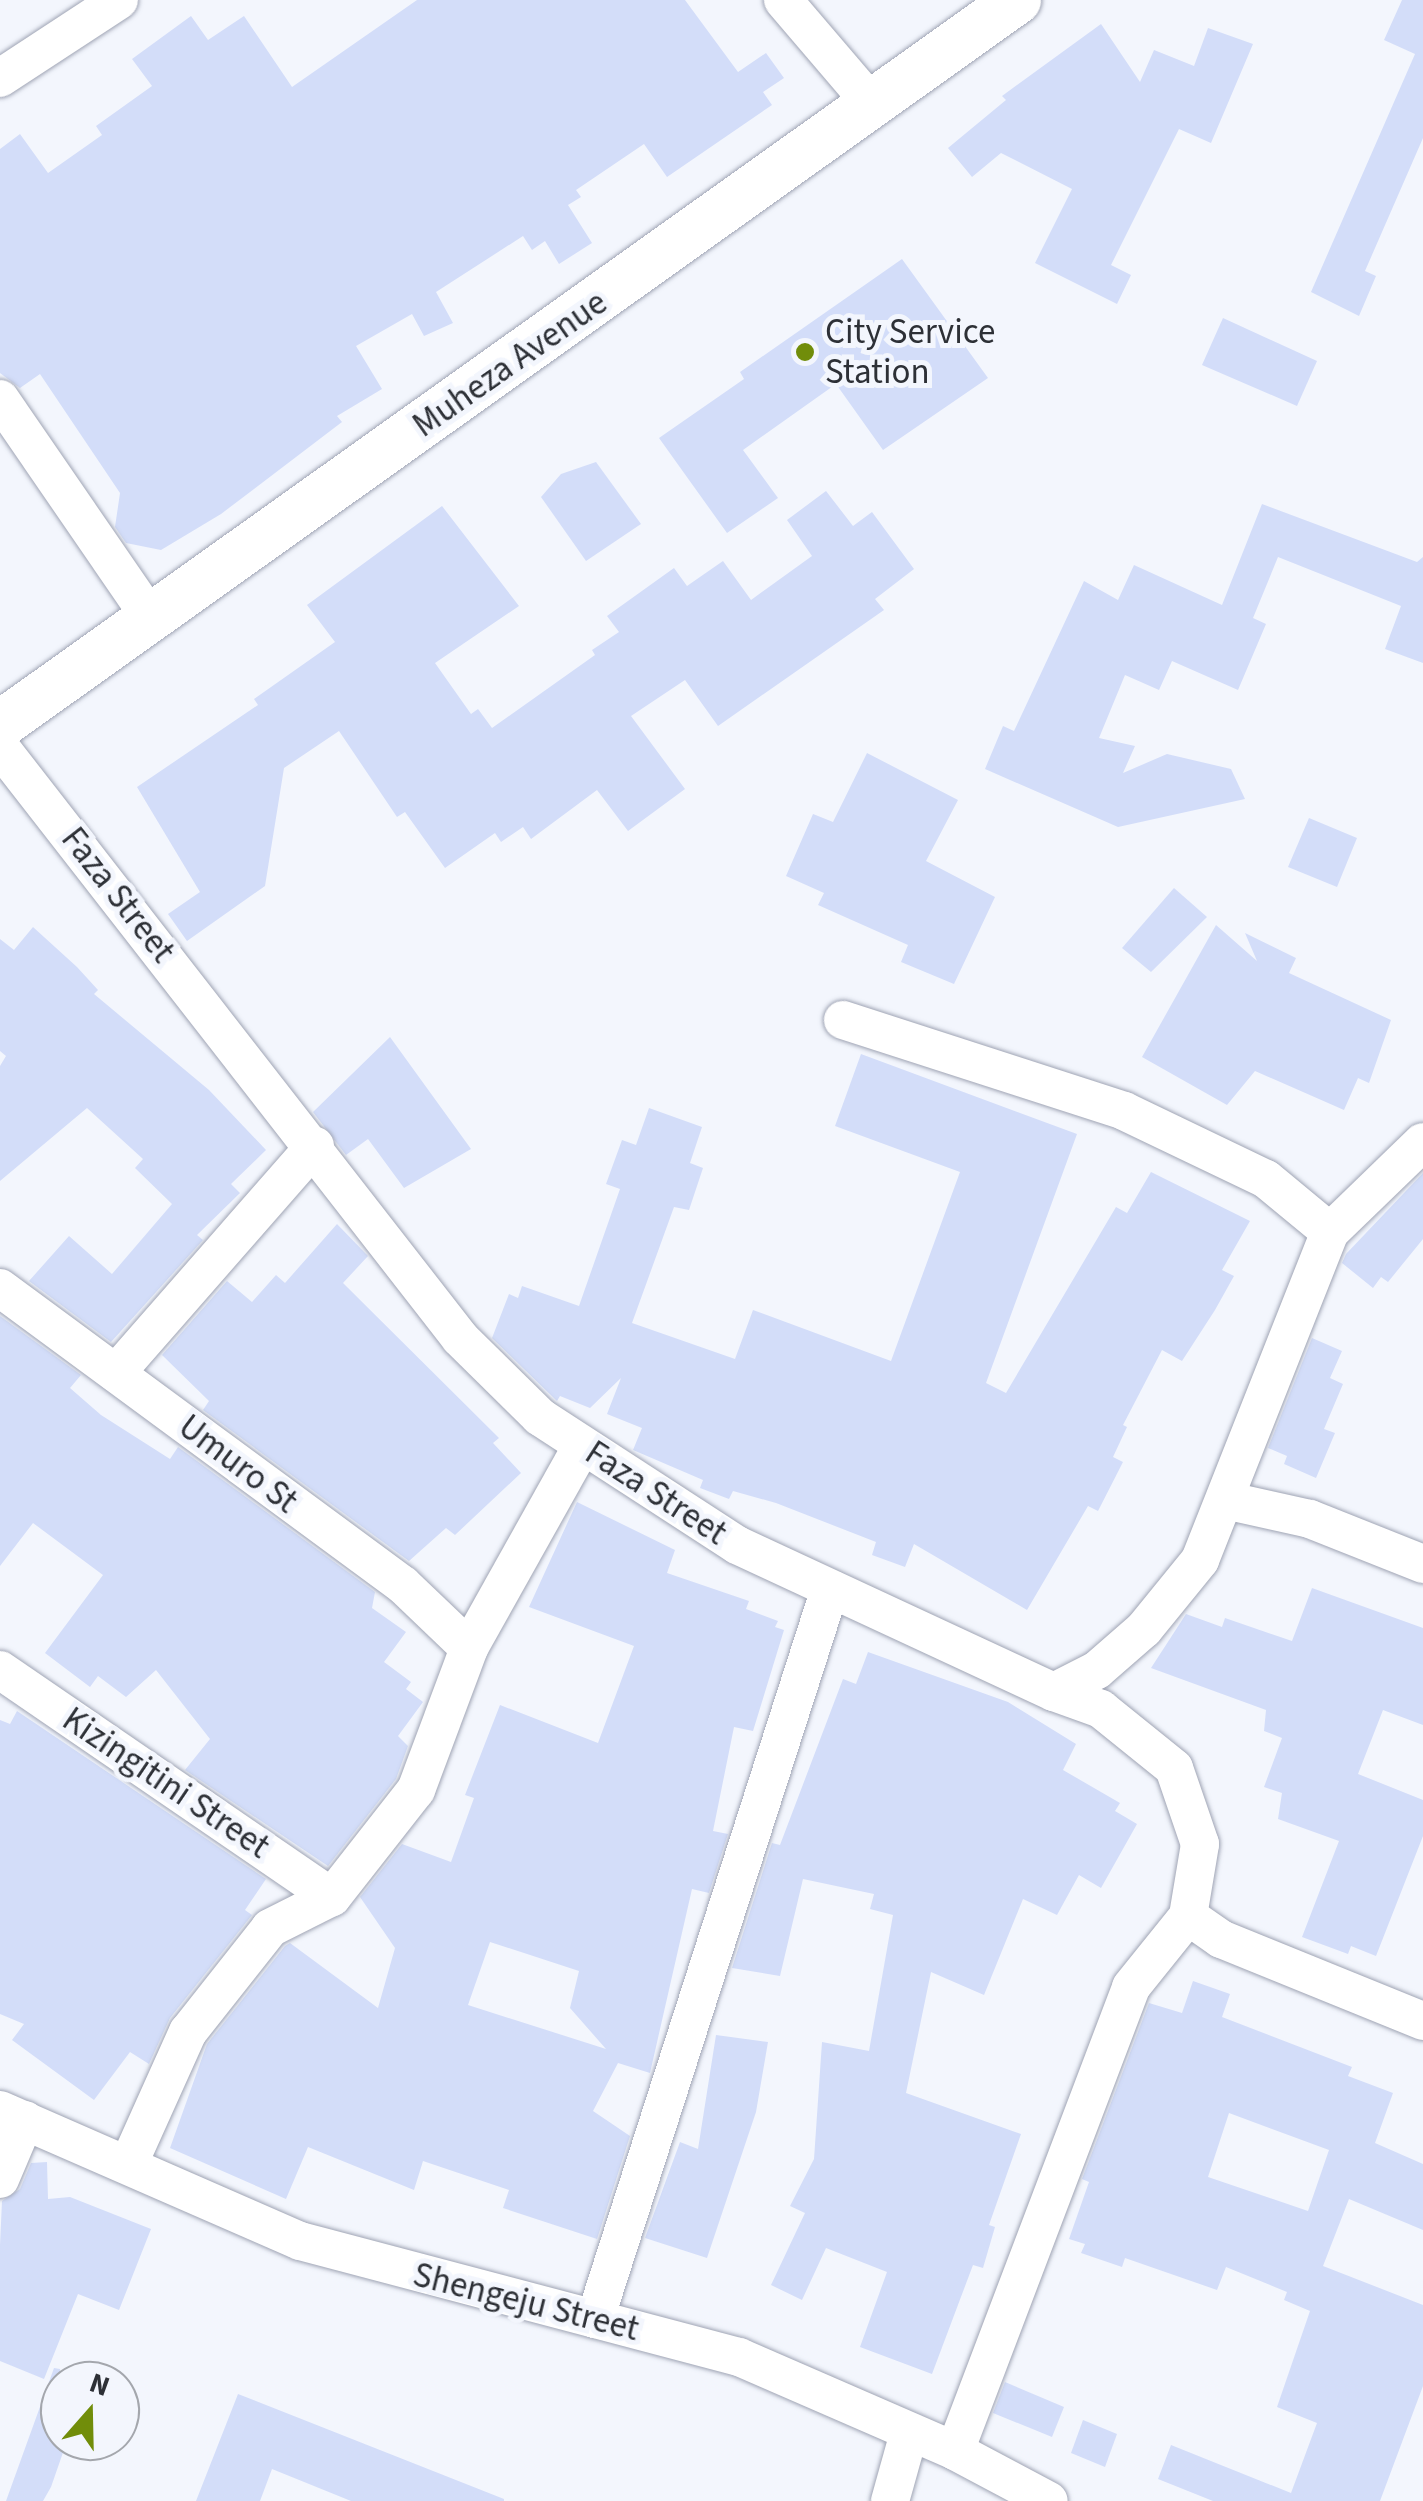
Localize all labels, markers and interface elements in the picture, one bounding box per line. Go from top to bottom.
street label: Muheza Avenue [405,282,615,446]
place label: City Service Station [825,311,995,393]
marker: City Service Station [794,341,816,363]
street label: Faza Street [52,819,184,971]
street label: Umuro St [170,1406,306,1522]
street label: Faza Street [577,1432,735,1554]
street label: Kizingitini Street [55,1698,277,1868]
street label: Shengeju Street [409,2254,643,2350]
north arrow [40,2361,140,2461]
text: N [84,2363,115,2407]

